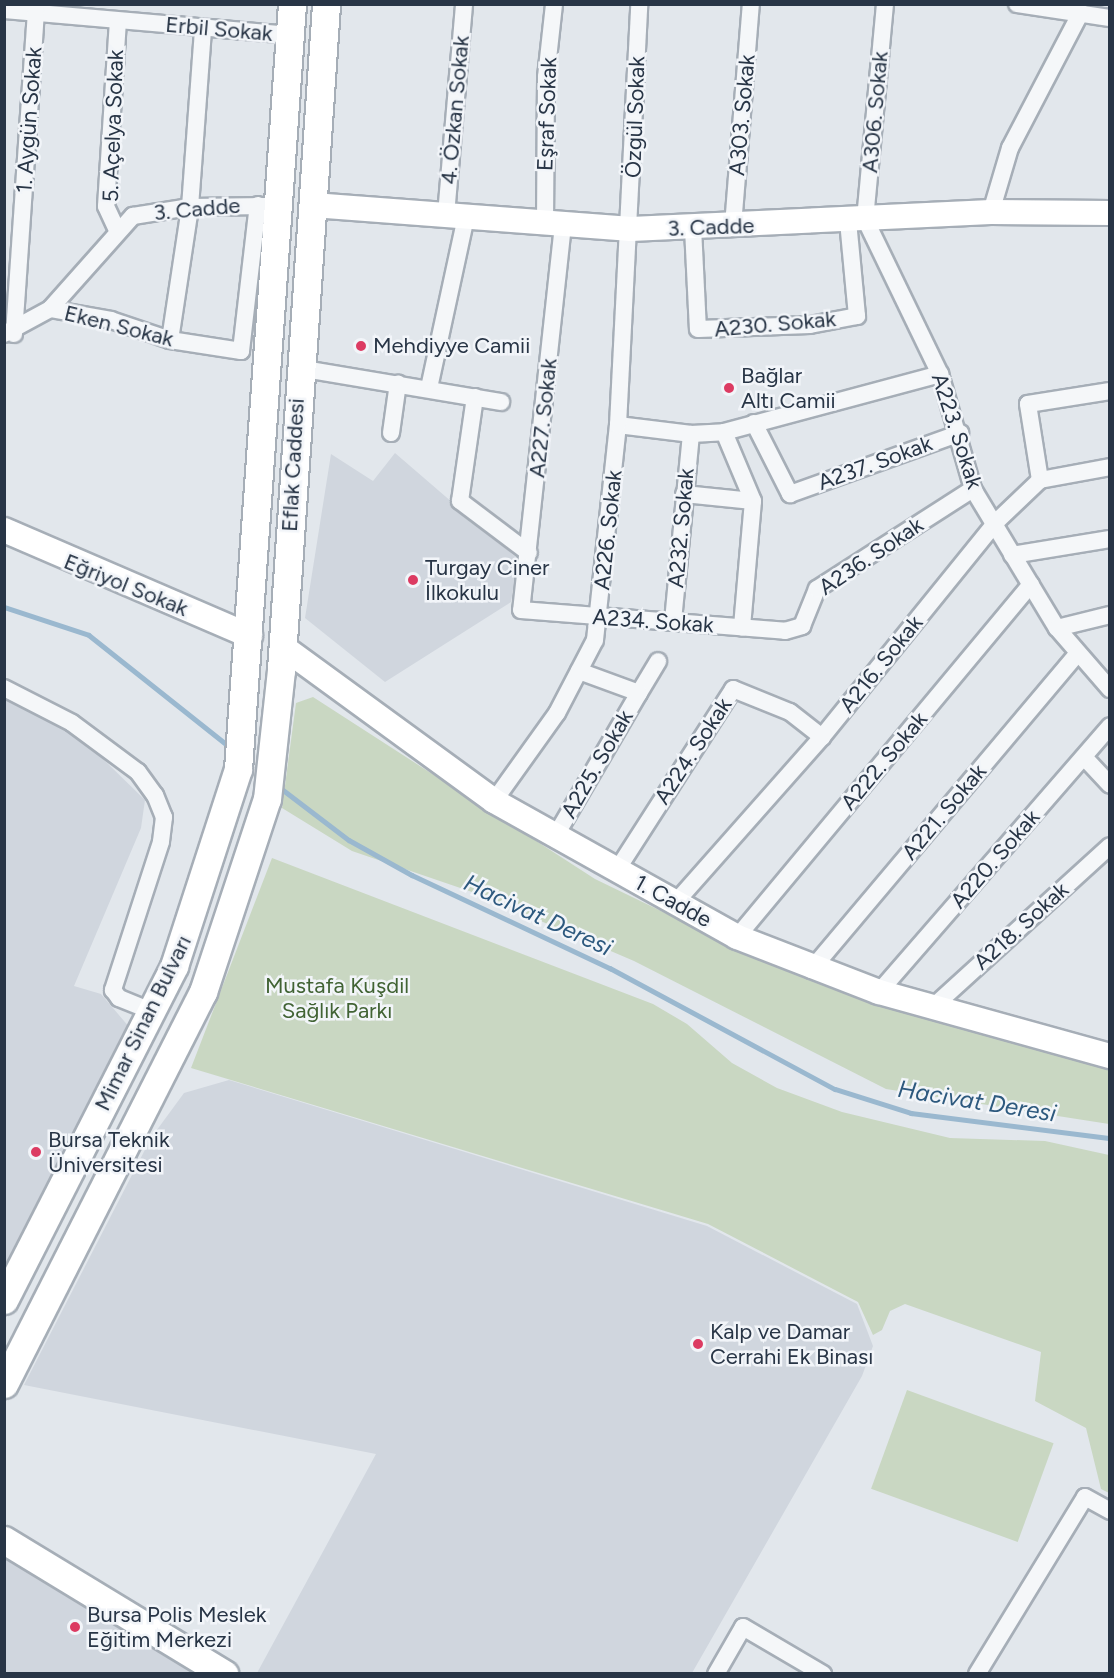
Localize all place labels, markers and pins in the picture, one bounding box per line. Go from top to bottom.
place label: Mehdiyye Camii [373,333,530,359]
marker: Mehdiyye Camii [354,339,368,353]
place label: Bağlar Altı Camii [741,362,836,414]
marker: Bağlar Altı Camii [722,381,736,395]
place label: Turgay Ciner İlkokulu [425,554,549,606]
marker: Turgay Ciner İlkokulu [406,573,420,587]
place label: Bursa Teknik Üniversitesi [48,1126,170,1178]
marker: Bursa Teknik Üniversitesi [29,1145,43,1159]
place label: Kalp ve Damar Cerrahi Ek Binası [710,1318,873,1370]
marker: Kalp ve Damar Cerrahi Ek Binası [691,1337,705,1351]
place label: Bursa Polis Meslek Eğitim Merkezi [87,1601,266,1652]
marker: Bursa Polis Meslek Eğitim Merkezi [68,1620,82,1634]

